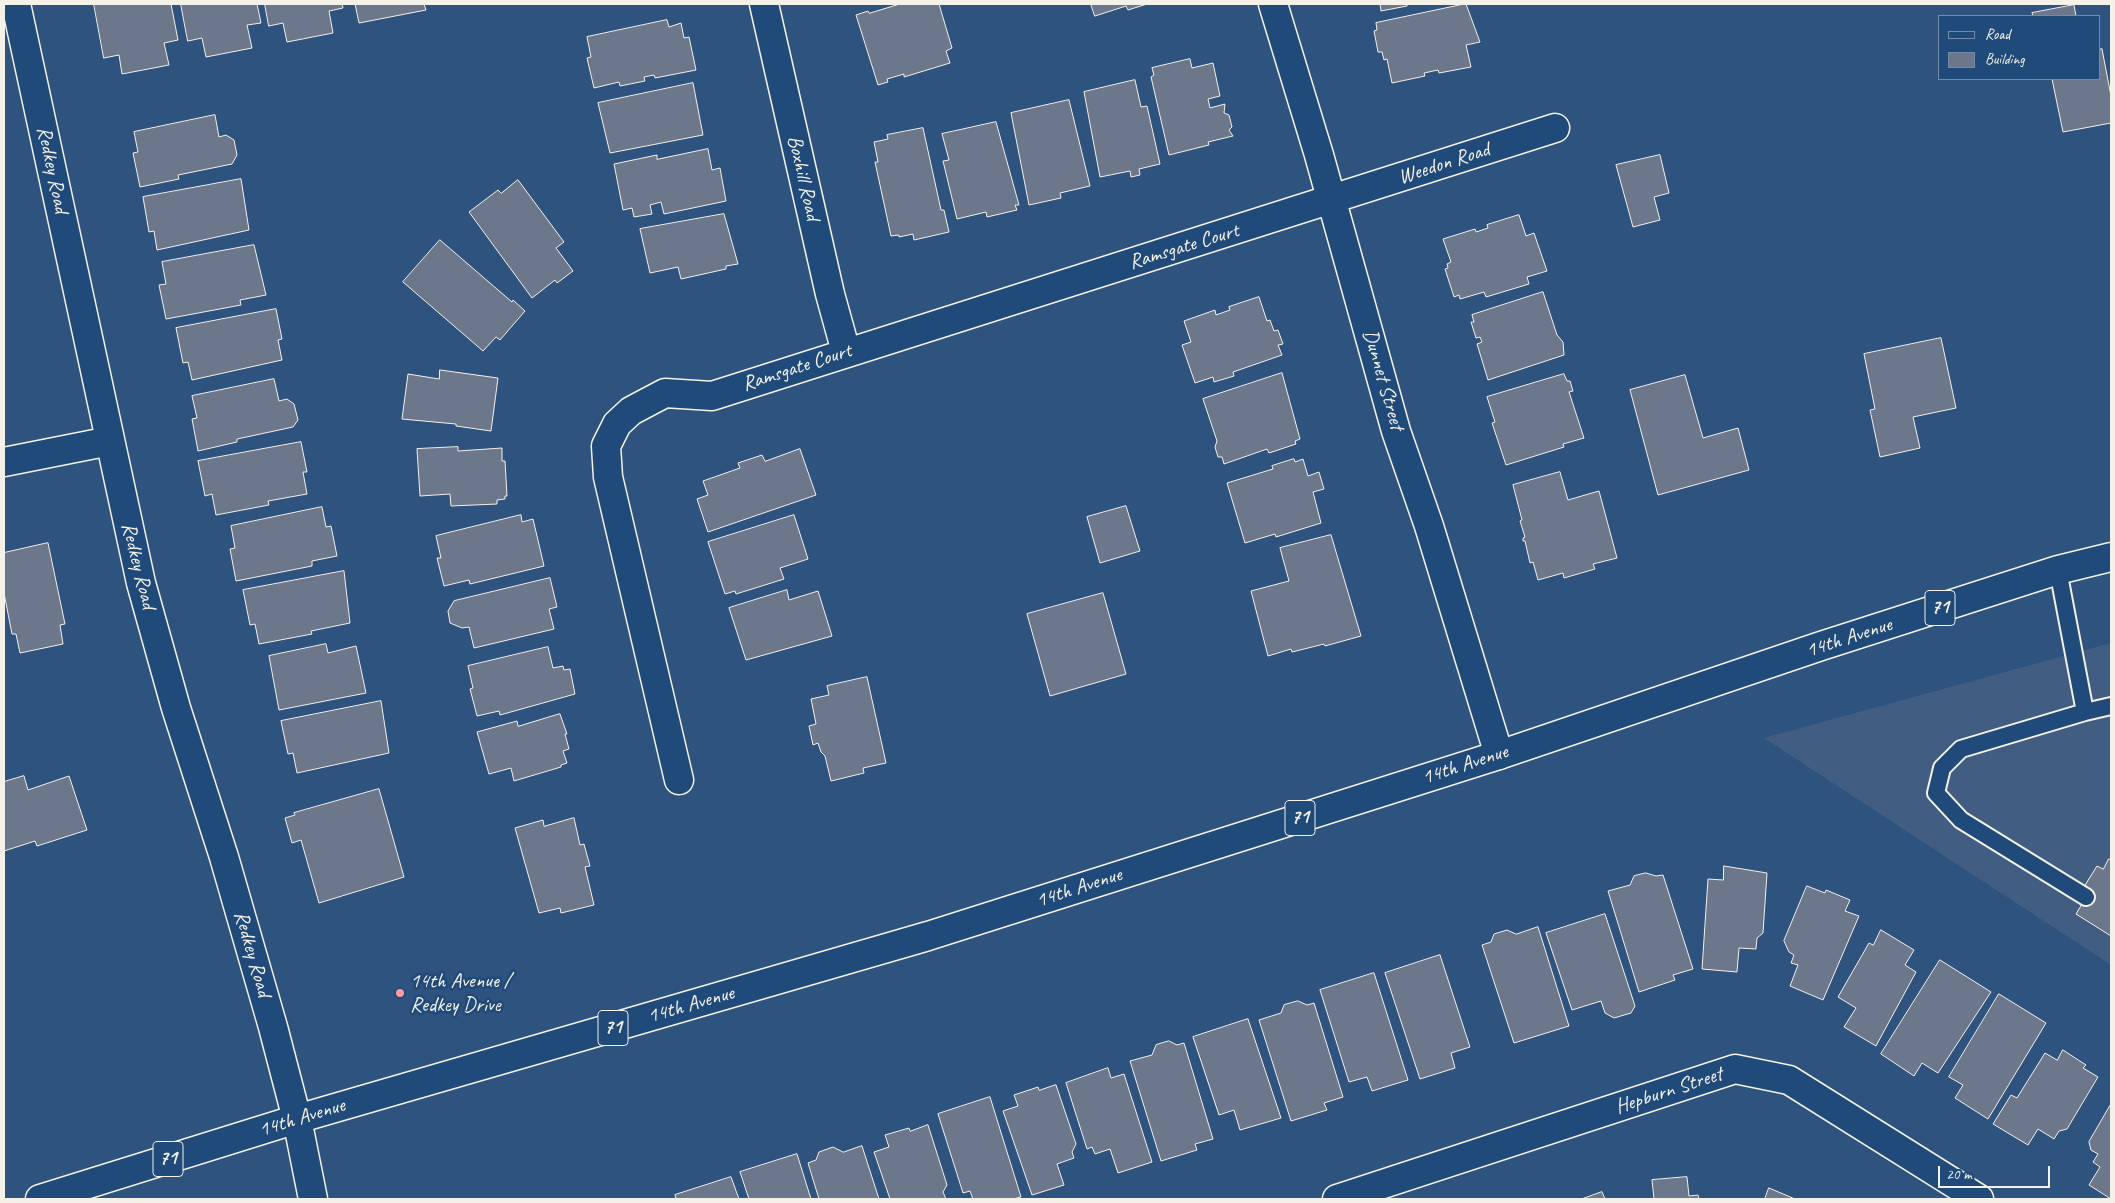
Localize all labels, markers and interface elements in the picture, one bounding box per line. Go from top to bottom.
legend [1938,15,2100,80]
text: Road [1985,25,2010,44]
text: Building [1985,50,2024,69]
street label: Redkey Road [31,124,73,216]
street label: Boxhill Road [781,133,825,223]
street label: Weedon Road [1395,137,1493,191]
street label: Ramsgate Court [1126,218,1242,276]
street label: Dunnet Street [1357,327,1409,433]
street label: Ramsgate Court [739,338,855,398]
street label: Redkey Road [115,520,161,612]
road number: 71 [1925,590,1955,626]
street label: 14th Avenue [1803,612,1895,664]
street label: 14th Avenue [1419,739,1511,791]
road number: 71 [1285,800,1315,836]
street label: 14th Avenue [1033,862,1125,914]
street label: Redkey Road [228,908,276,1000]
place label: 14th Avenue / Redkey Drive [410,968,511,1018]
street label: 14th Avenue [645,981,737,1029]
marker: 14th Avenue / Redkey Drive [394,987,406,999]
road number: 71 [598,1010,628,1046]
street label: Hepburn Street [1612,1062,1726,1120]
street label: 14th Avenue [256,1093,348,1143]
road number: 71 [153,1142,183,1176]
scale bar [1940,1156,2052,1188]
text: 20 m [1946,1165,1972,1184]

